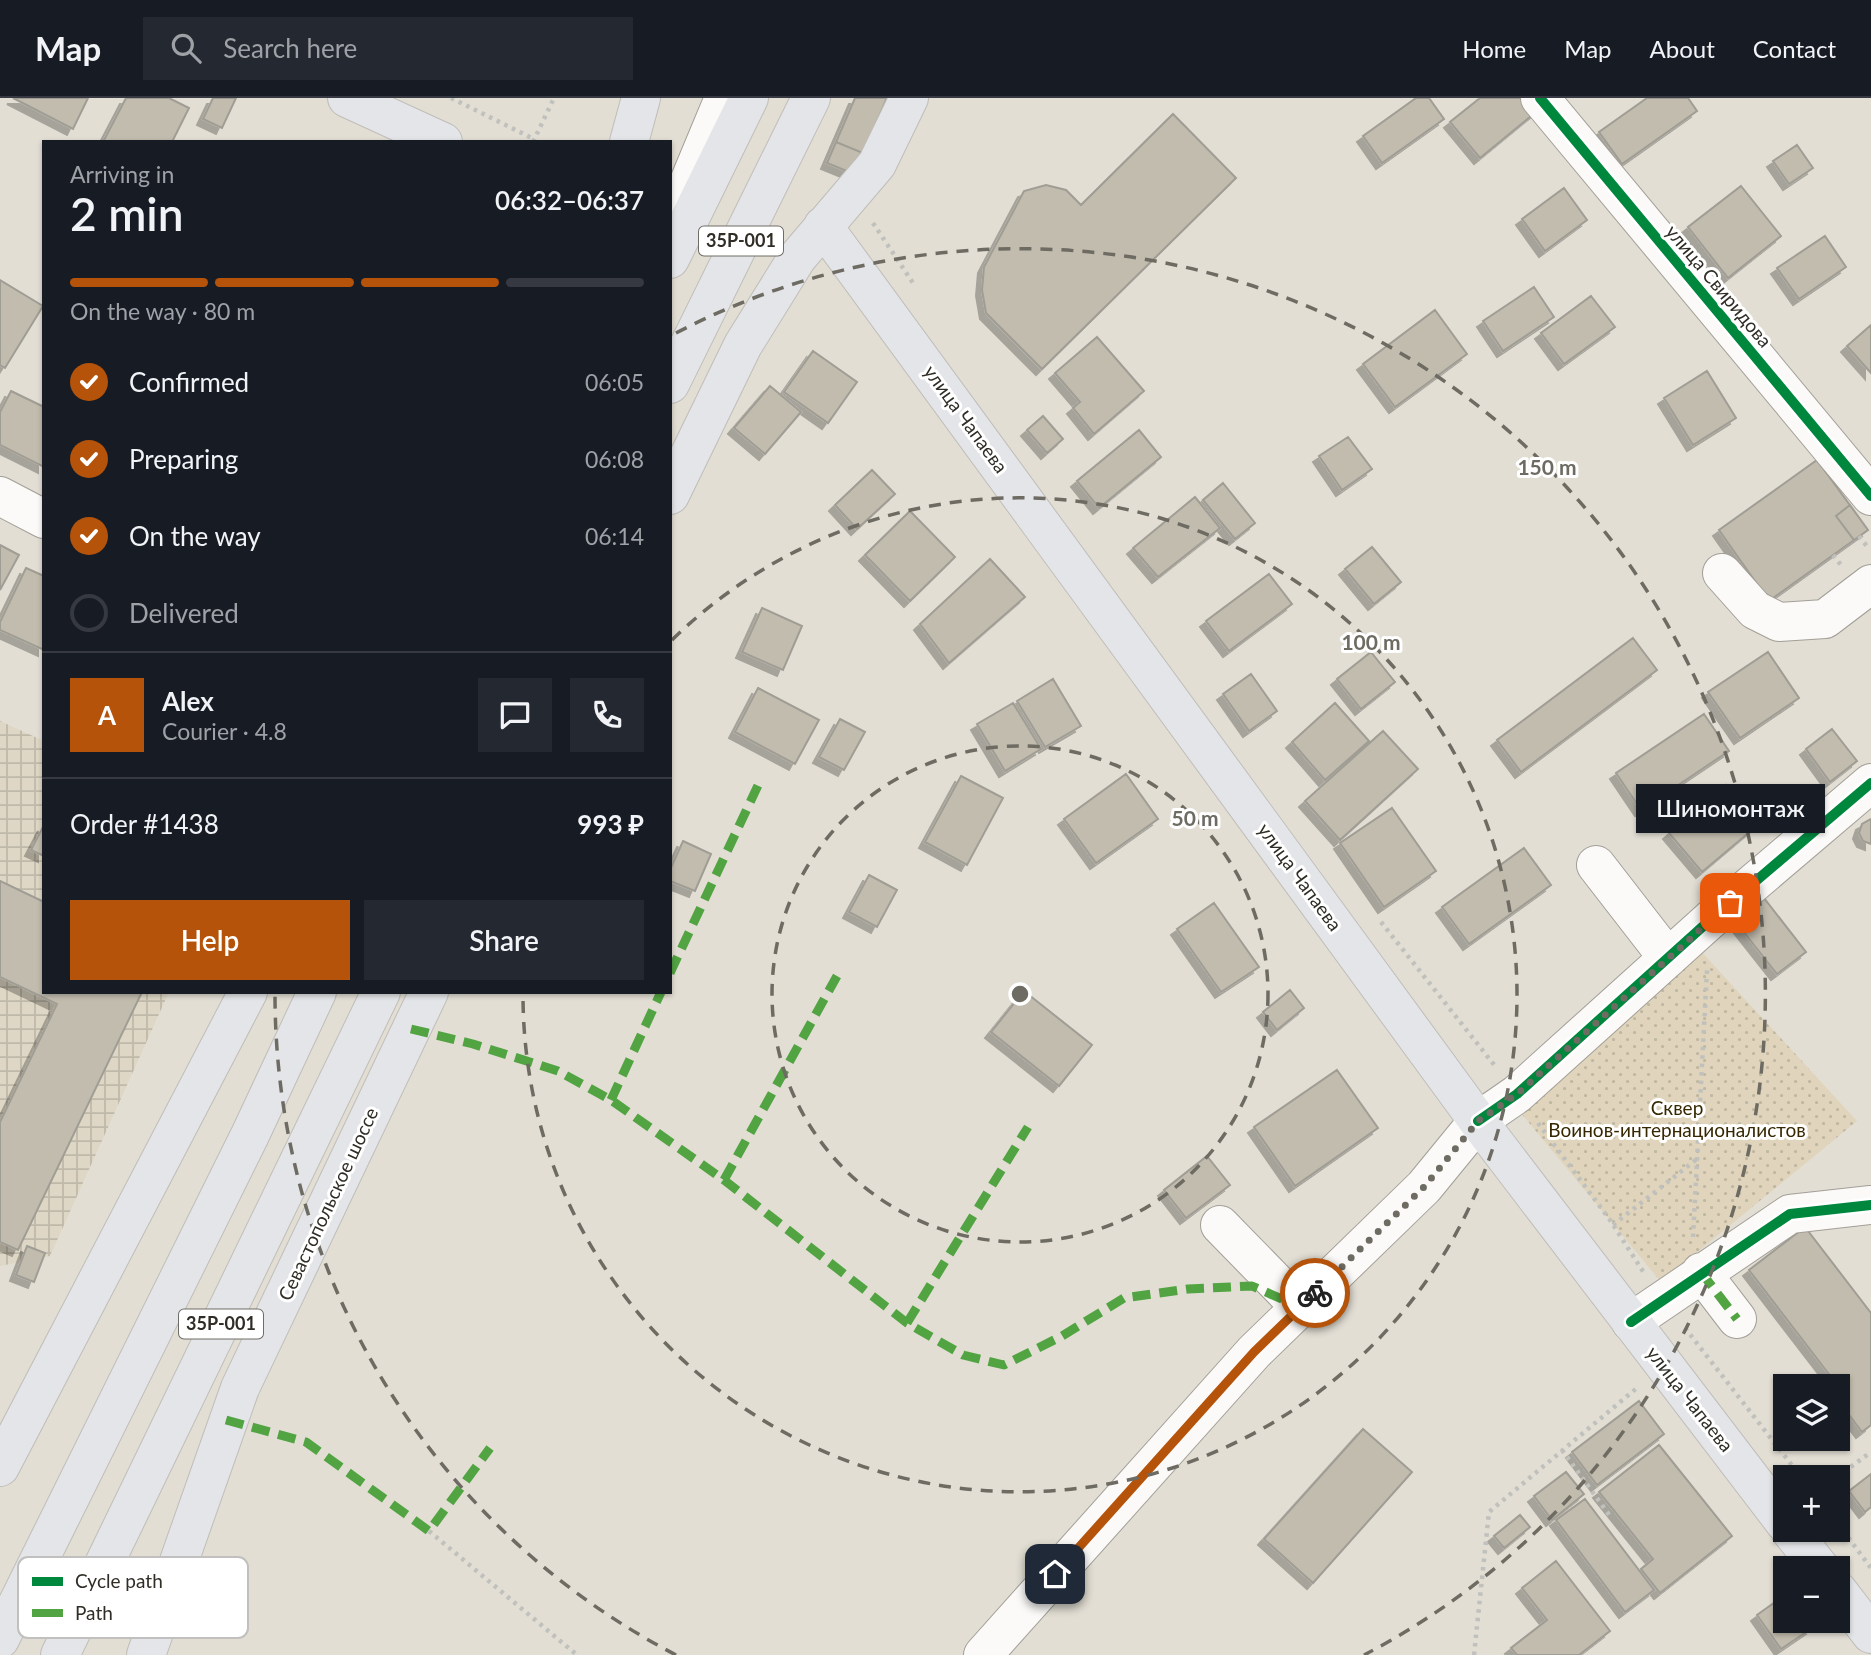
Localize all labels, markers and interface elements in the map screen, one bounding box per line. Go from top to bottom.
search box [143,17,633,80]
text: Map [35,28,101,68]
icon: search [167,29,205,67]
text: Search here [223,32,357,64]
text: Home [1462,34,1526,63]
text: Map [1564,34,1612,63]
text: About [1650,34,1715,63]
text: Contact [1753,34,1836,63]
text: Arriving in [70,160,174,188]
text: 06:32–06:37 [495,184,644,216]
text: 2 min [70,186,184,241]
street label: улица Свиридова [1662,220,1777,352]
road number: 35Р-001 [699,226,783,256]
text: On the way · 80 m [70,297,255,325]
street label: улица Чапаева [920,360,1013,477]
icon: check [70,363,108,401]
text: Confirmed [129,366,249,398]
text: 06:05 [585,368,644,396]
icon: check [70,440,108,478]
text: Preparing [129,443,238,475]
text: 06:08 [585,445,644,473]
text: 150 m [1517,454,1577,479]
icon: check [70,517,108,555]
text: On the way [129,520,261,552]
text: 06:14 [585,522,644,550]
text: Delivered [129,597,239,629]
text: 100 m [1341,629,1401,654]
button: chat [478,678,552,752]
button: phone [570,678,644,752]
text: Alex [162,685,214,717]
text: A [98,699,116,731]
text: Courier · 4.8 [162,717,287,745]
callout: Шиномонтаж [1636,784,1824,833]
text: Шиномонтаж [1656,794,1805,822]
text: 50 m [1171,805,1219,830]
text: Order #1438 [70,808,219,840]
text: 993 ₽ [577,808,644,840]
street label: улица Чапаева [1254,818,1347,935]
pin [1700,873,1760,933]
icon: bag [1711,884,1749,922]
button: Help [70,900,350,980]
button: Share [364,900,644,980]
centre of rings [1008,982,1032,1006]
park label: Сквер Воинов-интернационалистов [1548,1096,1806,1141]
street label: Севастопольское шоссе [273,1104,382,1304]
courier [1280,1258,1350,1328]
icon: bike [1296,1274,1334,1312]
road number: 35Р-001 [179,1310,263,1338]
street label: улица Чапаева [1642,1341,1739,1456]
map controls [1773,1374,1850,1633]
button: layers [1773,1374,1850,1451]
button: + [1773,1465,1850,1542]
pin [1025,1544,1085,1604]
icon: home [1036,1555,1074,1593]
button: − [1773,1556,1850,1633]
legend [18,1557,248,1638]
text: Cycle path [75,1569,163,1592]
text: Path [75,1601,113,1624]

